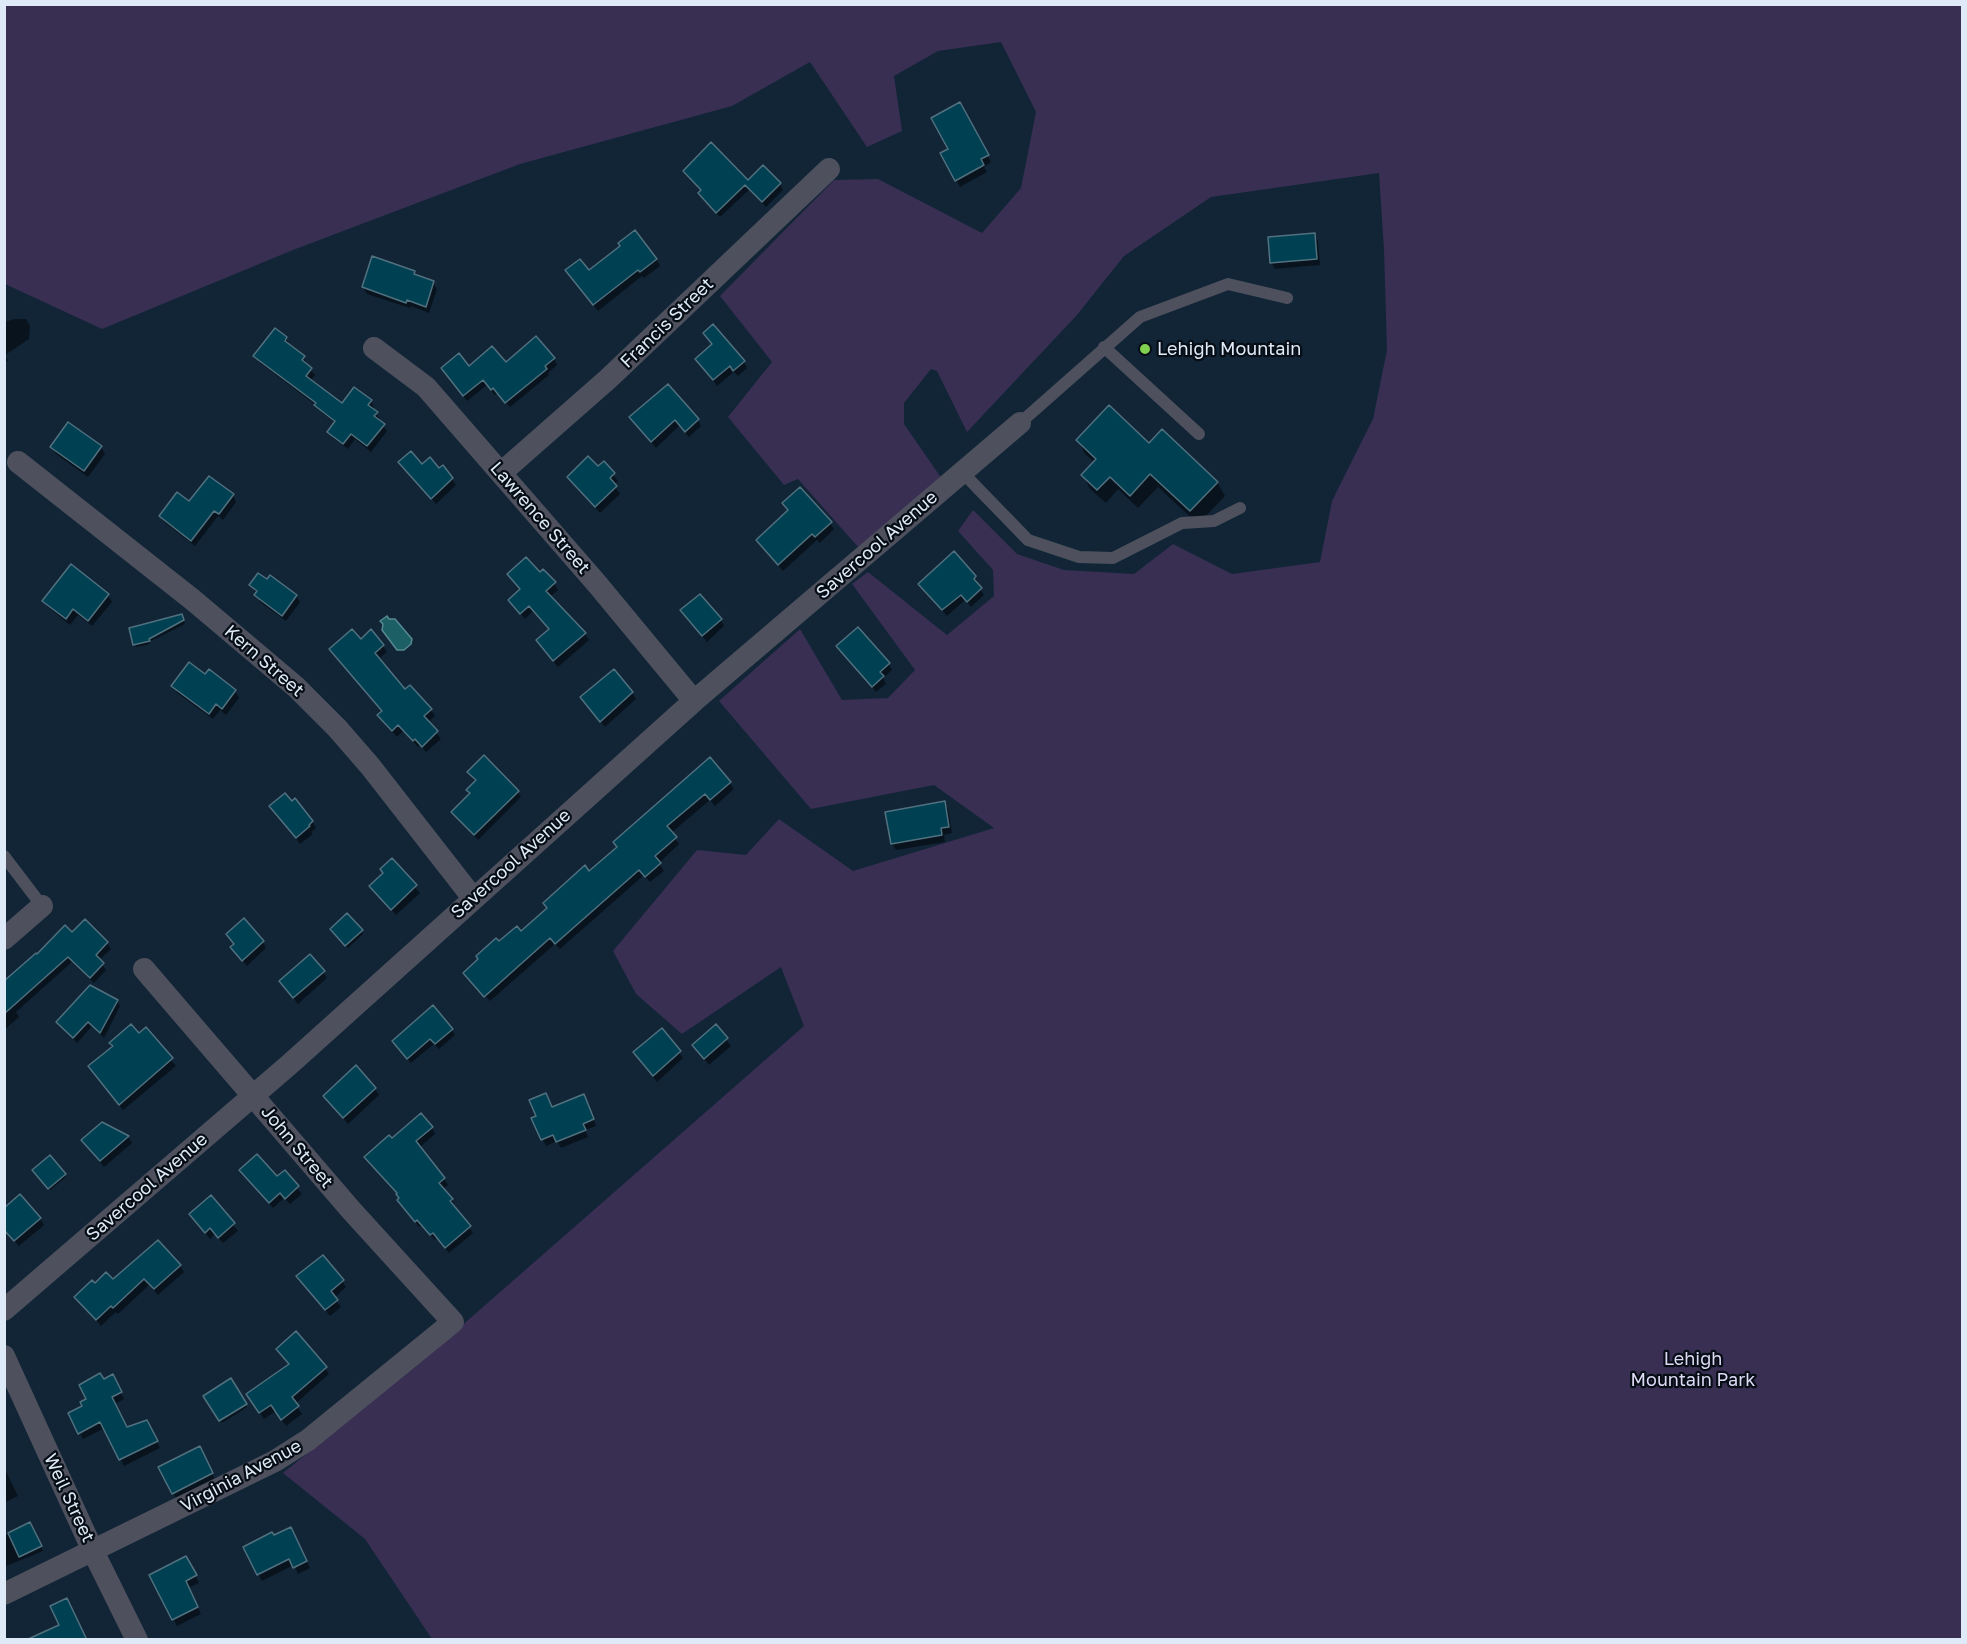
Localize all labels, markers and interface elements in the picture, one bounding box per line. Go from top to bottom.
street label: Francis Street [616,273,718,373]
place label: Lehigh Mountain [1157,338,1301,360]
marker: Lehigh Mountain [1138,342,1152,356]
street label: Lawrence Street [485,458,595,578]
street label: Savercool Avenue [812,486,942,604]
street label: Kern Street [220,621,308,701]
street label: Savercool Avenue [447,805,575,923]
street label: John Street [256,1101,338,1193]
street label: Savercool Avenue [82,1128,212,1246]
park label: Lehigh Mountain Park [1631,1348,1755,1390]
street label: Virginia Avenue [177,1435,305,1517]
street label: Weil Street [39,1450,99,1546]

